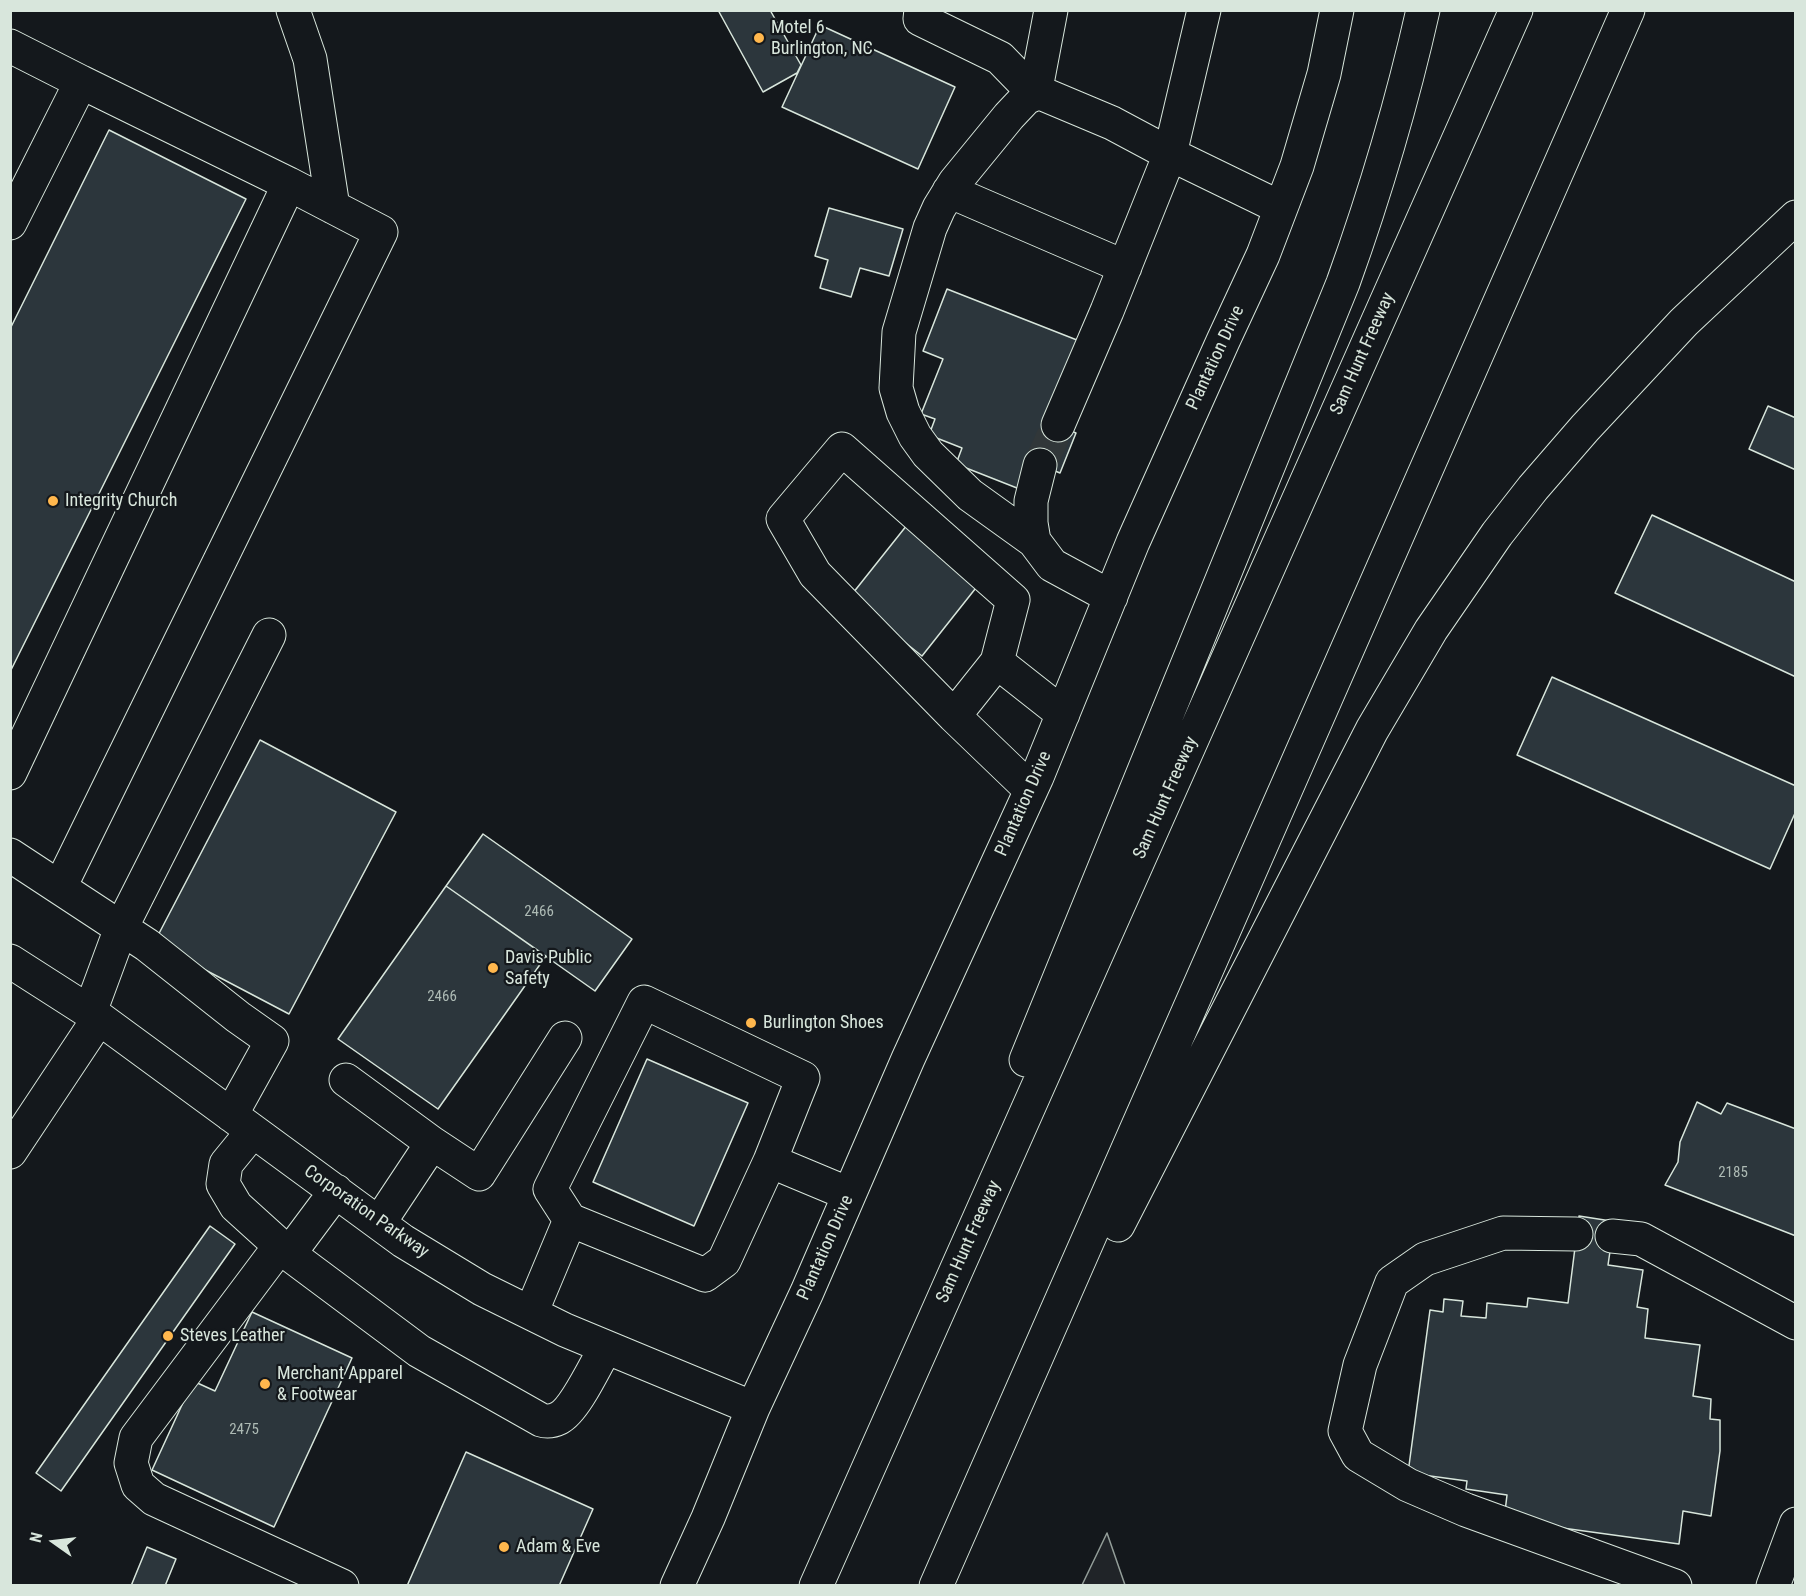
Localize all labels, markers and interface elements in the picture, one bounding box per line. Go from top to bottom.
place label: Motel 6 Burlington, NC [771,17,873,60]
marker: Motel 6 Burlington, NC [752,31,766,45]
street label: Sam Hunt Freeway [1326,289,1400,419]
street label: Plantation Drive [1182,302,1250,414]
place label: Integrity Church [65,490,177,512]
marker: Integrity Church [46,494,60,508]
street label: Sam Hunt Freeway [1129,733,1203,863]
street label: Plantation Drive [991,748,1057,860]
house number: 2466 [524,903,554,921]
place label: Davis Public Safety [505,947,592,990]
marker: Davis Public Safety [486,961,500,975]
house number: 2466 [427,988,457,1006]
place label: Burlington Shoes [763,1012,884,1034]
marker: Burlington Shoes [744,1016,758,1030]
street label: Corporation Parkway [299,1161,433,1263]
house number: 2185 [1718,1164,1748,1182]
street label: Sam Hunt Freeway [932,1177,1006,1307]
street label: Plantation Drive [793,1192,859,1304]
place label: Steves Leather [180,1325,285,1347]
marker: Steves Leather [161,1329,175,1343]
place label: Merchant Apparel & Footwear [277,1363,403,1406]
marker: Merchant Apparel & Footwear [258,1377,272,1391]
house number: 2475 [229,1421,259,1439]
north arrow [24,1512,84,1572]
text: N [26,1530,46,1545]
place label: Adam & Eve [516,1536,600,1558]
marker: Adam & Eve [497,1540,511,1554]

